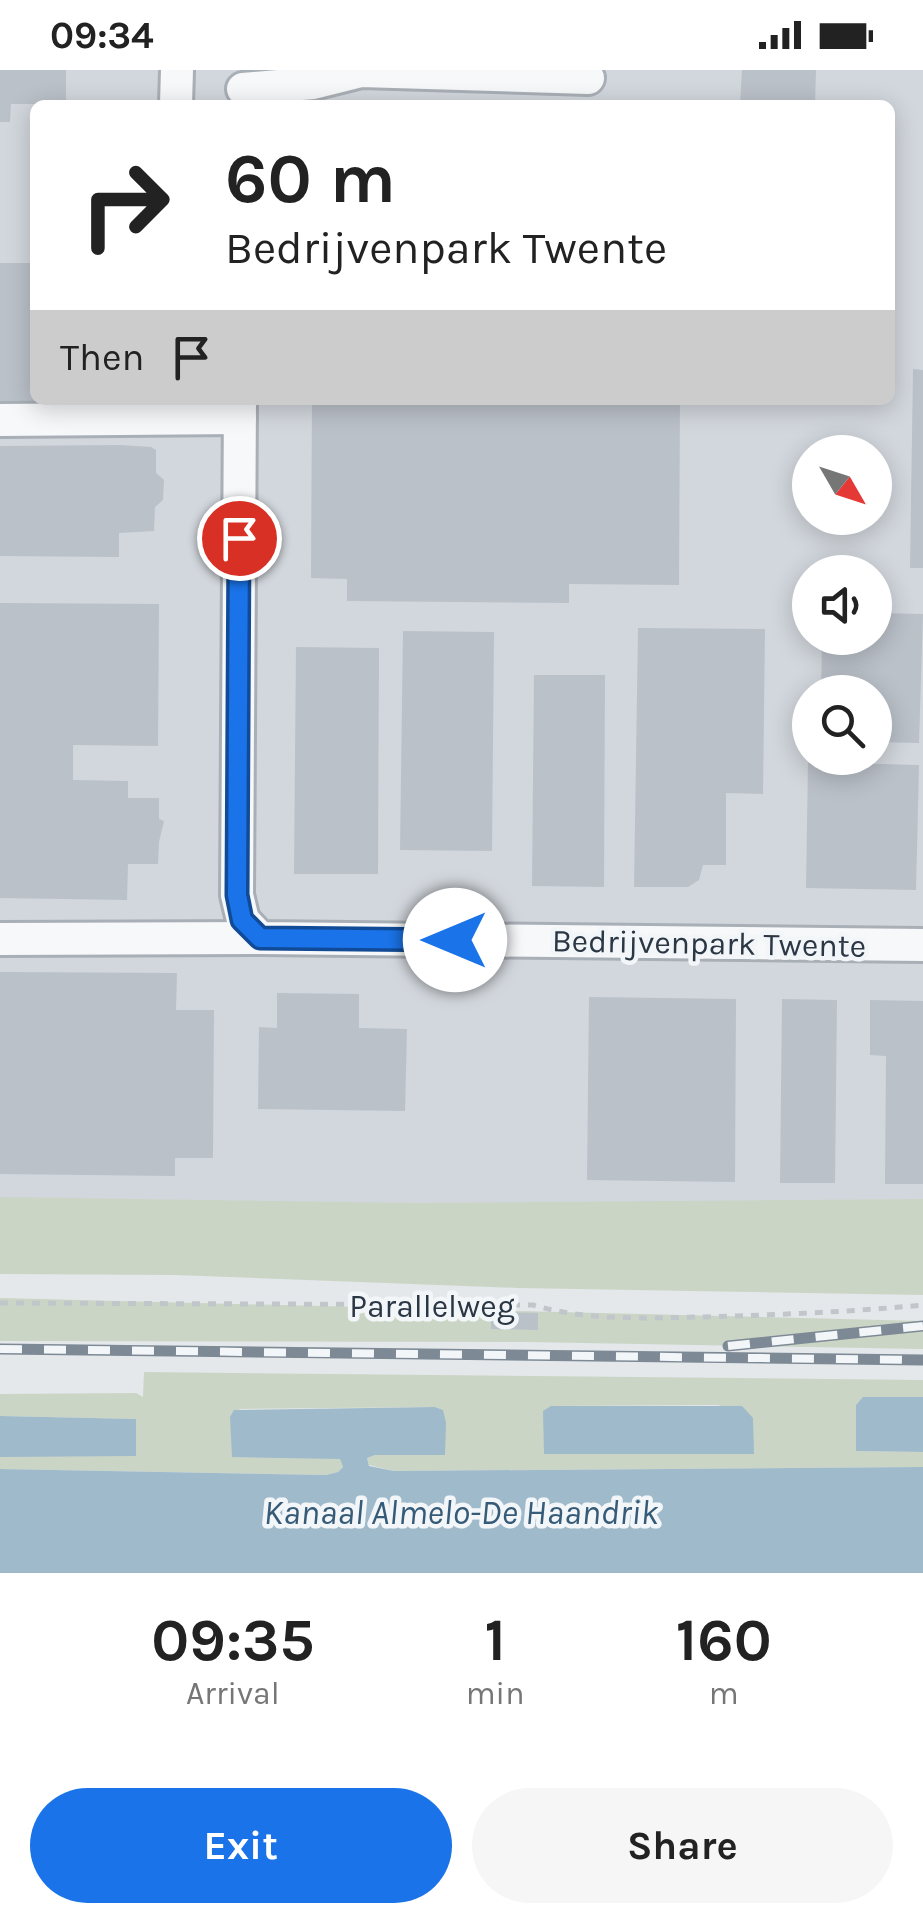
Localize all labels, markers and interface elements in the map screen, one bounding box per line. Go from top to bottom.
text: 09:34 [50,13,154,58]
text: 60 m [225,138,396,220]
icon: right [60,140,190,270]
text: Bedrijvenpark Twente [225,222,667,274]
icon: arrive [164,330,219,385]
text: Then [60,335,144,380]
north arrow [792,435,892,535]
map controls [792,435,892,775]
pin [197,496,282,581]
icon: arrive [212,511,267,566]
button: sound [792,555,892,655]
button: search [792,675,892,775]
position arrow [403,888,507,992]
street label: Bedrijvenpark Twente [552,922,866,965]
street label: Parallelweg [349,1288,515,1325]
water label: Kanaal Almelo-De Haandrik [264,1492,659,1533]
text: 09:35 [151,1605,314,1675]
text: 1 [484,1605,506,1675]
text: 160 [676,1605,772,1675]
text: Arrival [186,1675,280,1712]
text: min [466,1675,524,1712]
text: m [709,1675,739,1712]
button: Exit [30,1788,452,1903]
button: Share [472,1788,893,1903]

